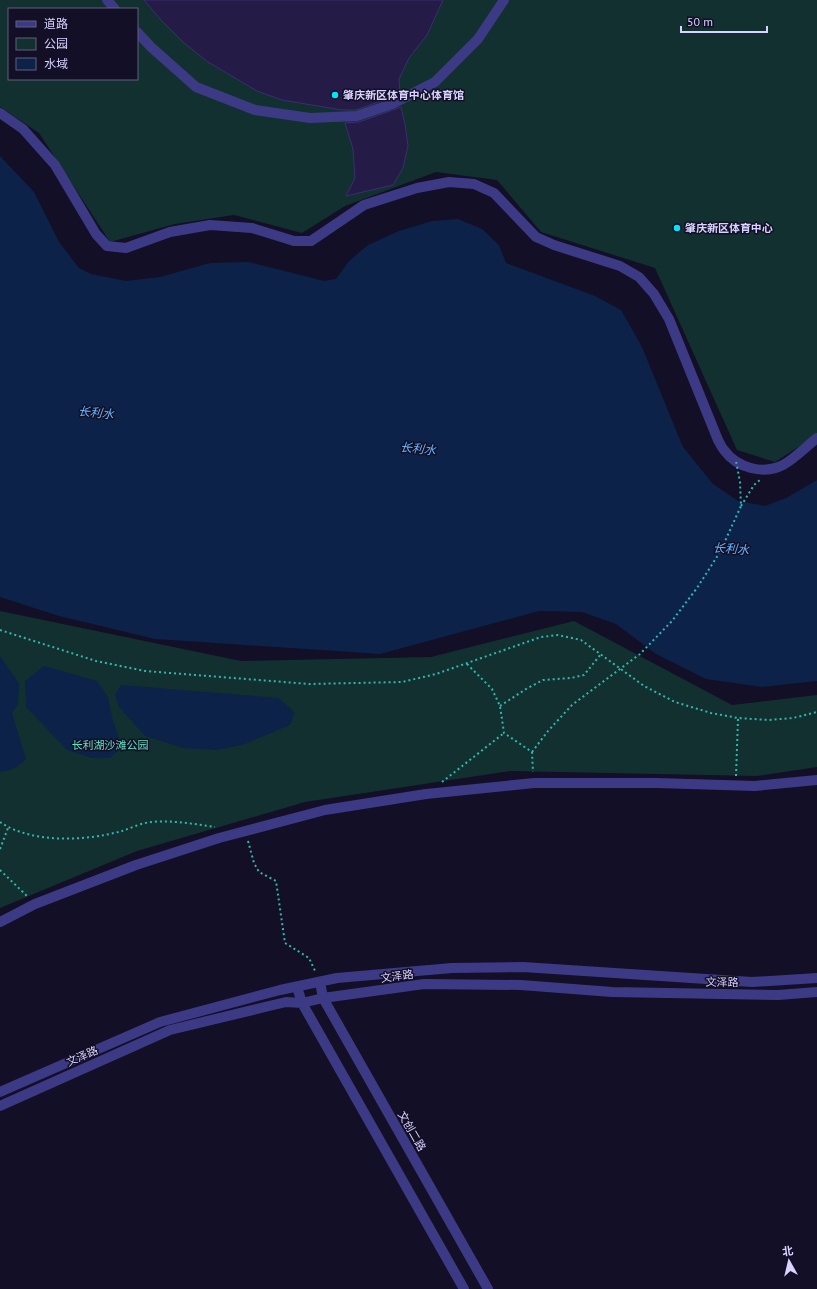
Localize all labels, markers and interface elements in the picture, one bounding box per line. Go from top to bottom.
legend [8,8,138,80]
scale bar [681,8,767,34]
text: 50 m [687,14,713,29]
text: 道路 [44,16,68,31]
text: 公园 [44,36,68,51]
text: 水域 [44,56,68,71]
place label: 肇庆新区体育中心体育馆 [343,88,464,102]
marker: 肇庆新区体育中心体育馆 [330,90,340,100]
place label: 肇庆新区体育中心 [685,221,773,235]
marker: 肇庆新区体育中心 [672,223,682,233]
water label: 长利水 [77,403,116,422]
water label: 长利水 [399,439,438,458]
water label: 长利水 [713,540,751,557]
park label: 长利湖沙滩公园 [72,738,149,752]
street label: 文泽路 [380,967,414,985]
street label: 文泽路 [705,975,739,989]
street label: 文泽路 [64,1043,100,1069]
street label: 文创二路 [395,1108,429,1154]
north arrow [769,1241,809,1281]
text: 北 [781,1243,794,1259]

